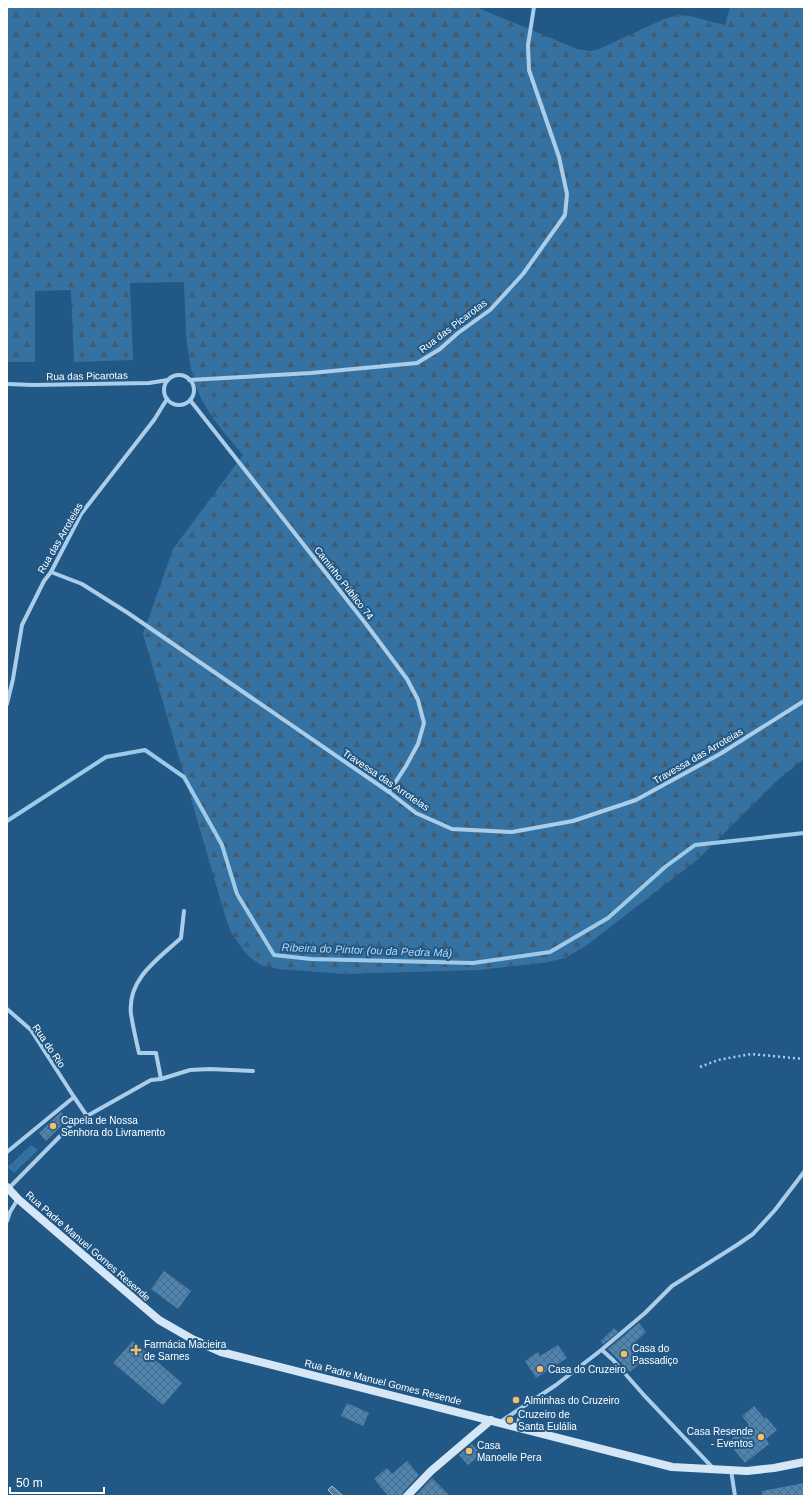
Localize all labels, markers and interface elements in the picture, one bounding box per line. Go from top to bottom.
street label: Rua das Picarotas [417,297,489,355]
street label: Rua das Picarotas [46,370,128,382]
street label: Rua das Arroteias [35,501,85,575]
street label: Caminho Público 74 [312,544,376,622]
street label: Travessa das Arroteias [651,726,745,786]
street label: Travessa das Arroteias [341,747,431,813]
water label: Ribeira do Pintor (ou da Pedra Má) [282,941,453,959]
street label: Rua do Rio [30,1022,68,1070]
place label: Capela de Nossa Senhora do Livramento [61,1115,165,1138]
marker: Capela de Nossa Senhora do Livramento [48,1121,58,1131]
street label: Rua Padre Manuel Gomes Resende [24,1189,153,1303]
place label: Farmácia Macieira de Sarnes [144,1339,227,1362]
place label: Casa do Passadiço [632,1343,679,1366]
marker: Farmácia Macieira de Sarnes [131,1345,141,1355]
marker: Casa do Passadiço [619,1349,629,1359]
street label: Rua Padre Manuel Gomes Resende [303,1357,463,1407]
marker: Casa do Cruzeiro [535,1364,545,1374]
place label: Casa do Cruzeiro [548,1364,626,1375]
marker: Alminhas do Cruzeiro [511,1395,521,1405]
place label: Alminhas do Cruzeiro [524,1395,620,1406]
place label: Cruzeiro de Santa Eulália [518,1409,577,1432]
marker: Cruzeiro de Santa Eulália [505,1415,515,1425]
place label: Casa Resende - Eventos [687,1426,753,1449]
marker: Casa Resende - Eventos [756,1432,766,1442]
place label: Casa Manoelle Pera [477,1440,542,1463]
marker: Casa Manoelle Pera [464,1446,474,1456]
scale bar [10,1469,104,1495]
text: 50 m [16,1476,43,1490]

